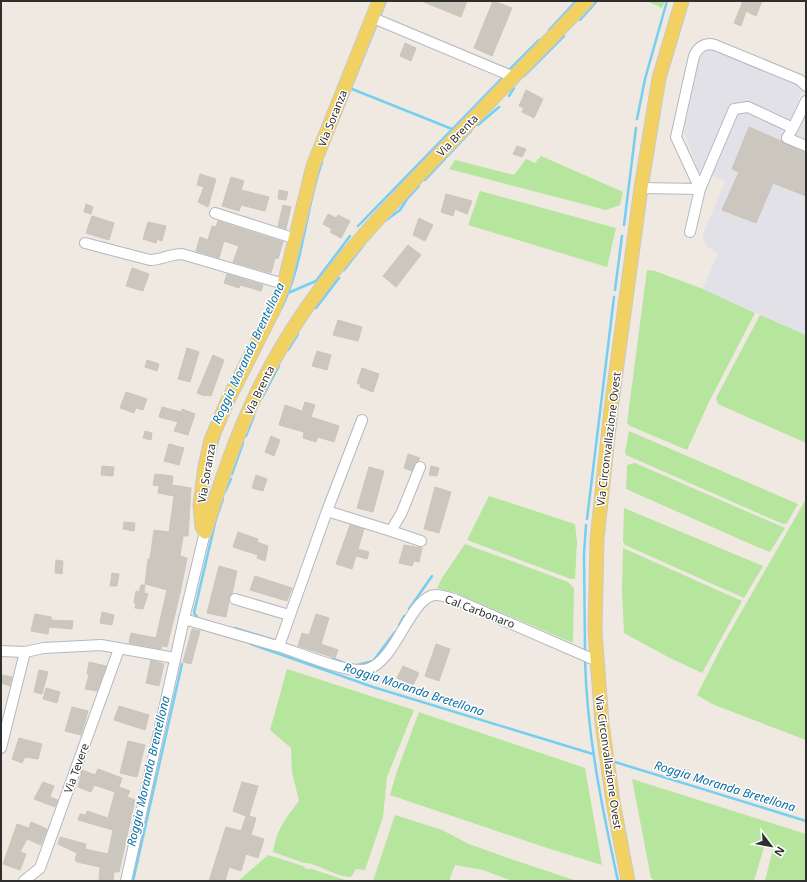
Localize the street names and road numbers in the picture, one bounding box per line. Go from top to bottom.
street label: Via Soranza [314,87,350,149]
street label: Via Brenta [433,111,481,159]
street label: Via Brenta [241,363,277,417]
street label: Via Circonvallazione Ovest [592,371,624,507]
street label: Via Soranza [193,442,219,504]
street label: Cal Carbonaro [443,591,517,631]
street label: Via Circonvallazione Ovest [592,694,626,830]
street label: Via Tevere [60,741,92,795]

